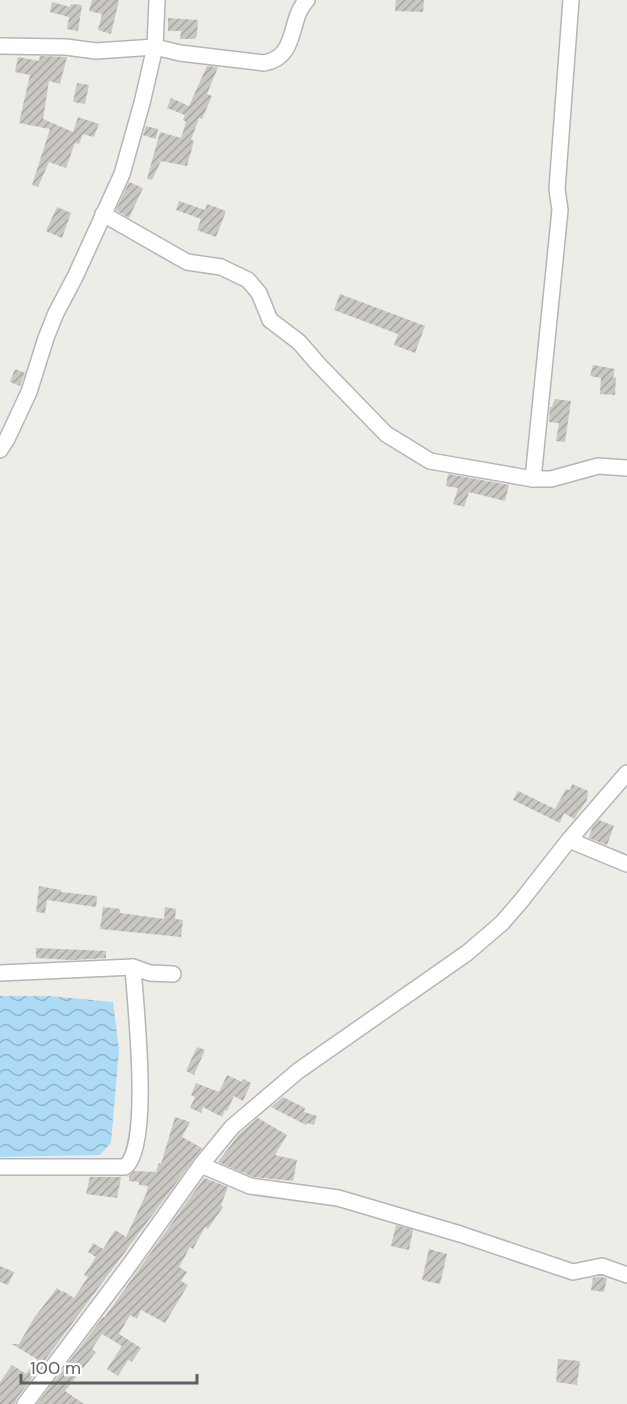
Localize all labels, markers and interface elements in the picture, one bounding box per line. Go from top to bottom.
scale bar [21,1347,196,1385]
text: 100 m [30,1356,81,1380]

